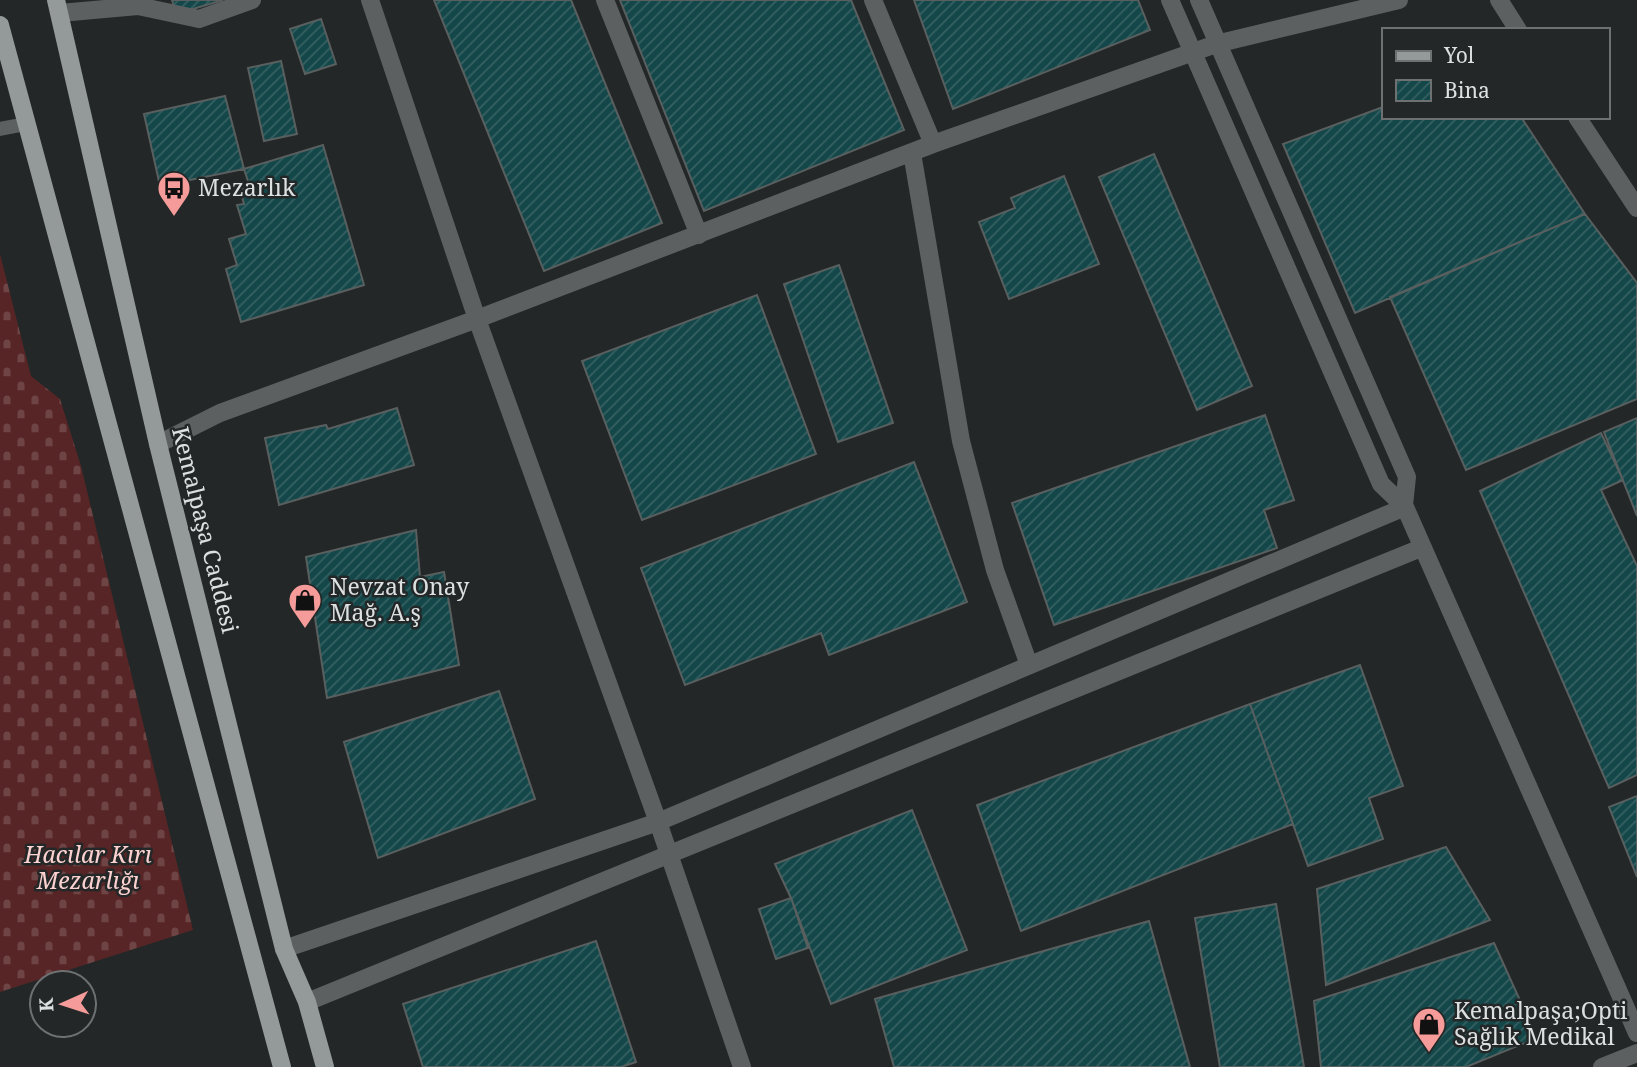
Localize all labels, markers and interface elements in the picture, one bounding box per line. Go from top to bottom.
legend [1382,28,1609,119]
text: Yol [1443,41,1475,69]
text: Bina [1444,76,1490,104]
bus stop icon: Mezarlık [155,169,193,218]
place label: Mezarlık [198,171,296,203]
street label: Kemalpaşa Caddesi [165,423,247,637]
place label: Nevzat Onay Mağ. A.ş [330,570,469,628]
shop icon: Nevzat Onay Mağ. A.ş [286,581,324,630]
park label: Hacılar Kırı Mezarlığı [23,838,152,896]
north arrow [28,969,98,1039]
place label: Kemalpaşa;Opti Sağlık Medikal [1454,994,1628,1052]
text: K [33,997,59,1013]
shop icon: Kemalpaşa;Opti Sağlık Medikal [1410,1005,1448,1054]

